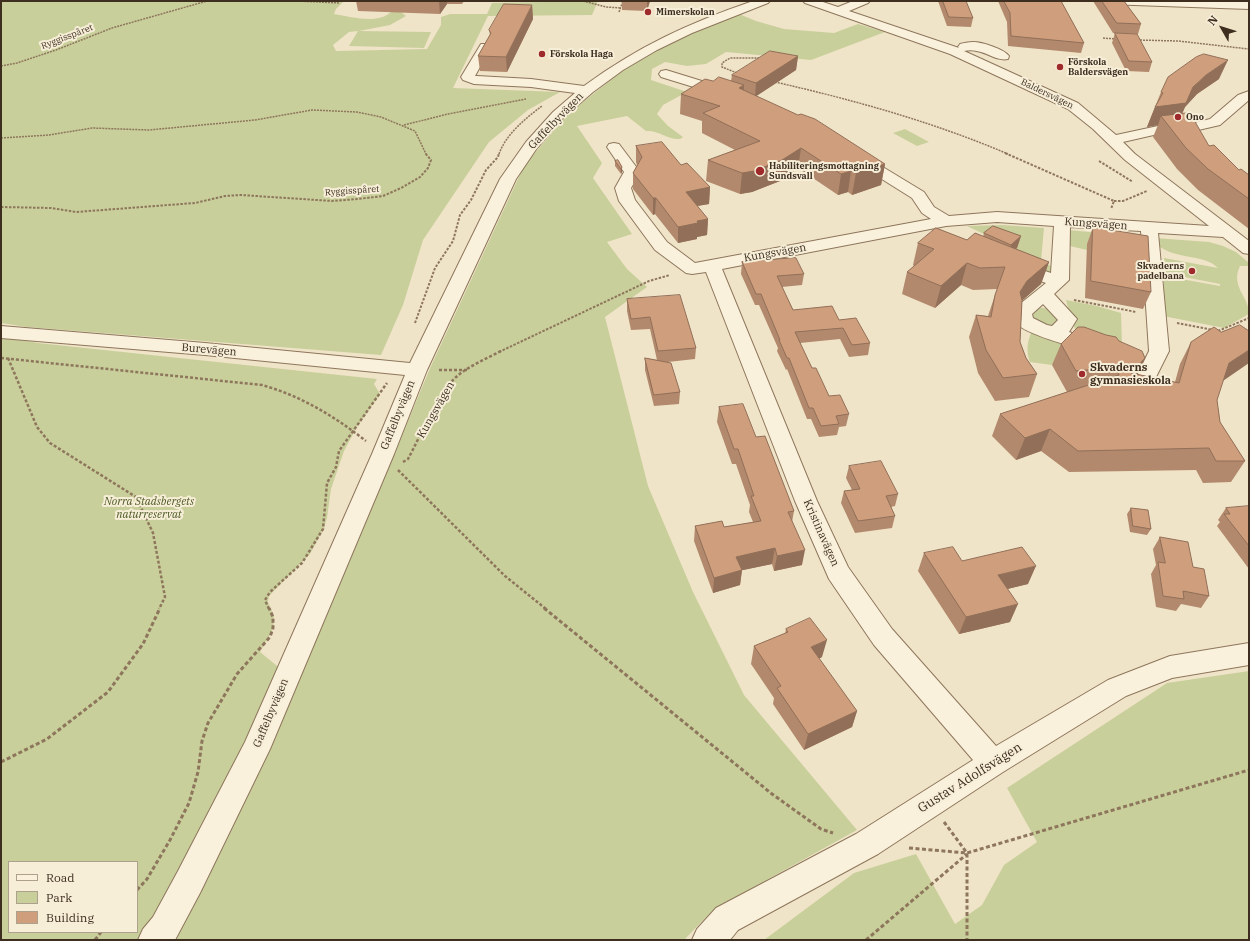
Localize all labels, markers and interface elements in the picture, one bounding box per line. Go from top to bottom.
marker: Mimerskolan [643,7,653,17]
place label: Mimerskolan [656,7,715,17]
north arrow [1202,8,1242,48]
text: N [1204,13,1221,28]
street label: Ryggisspåret [40,22,94,52]
marker: Förskola Haga [537,49,547,59]
place label: Förskola Haga [550,49,613,59]
place label: Förskola Baldersvägen [1068,57,1128,78]
marker: Förskola Baldersvägen [1055,62,1065,72]
street label: Baldersvägen [1019,77,1075,111]
street label: Gaffelbyvägen [526,90,586,152]
marker: Ono [1173,112,1183,122]
place label: Ono [1186,112,1204,122]
place label: Habiliteringsmottagning Sundsvall [769,161,879,182]
marker: Habiliteringsmottagning Sundsvall [754,165,766,177]
street label: Ryggisspåret [324,184,380,198]
street label: Kungsvägen [1064,215,1128,233]
street label: Kungsvägen [743,241,807,265]
place label: Skvaderns padelbana [1137,261,1184,282]
marker: Skvaderns padelbana [1187,266,1197,276]
street label: Burevägen [181,341,237,359]
place label: Skvaderns gymnasieskola [1090,361,1171,387]
marker: Skvaderns gymnasieskola [1077,369,1087,379]
street label: Gaffelbyvägen [378,378,418,452]
street label: Kungsvägen [415,379,457,441]
park label: Norra Stadsbergets naturreservat [104,495,194,521]
street label: Kristinavägen [800,497,842,569]
street label: Gaffelbyvägen [250,676,292,750]
street label: Gustav Adolfsvägen [915,740,1025,816]
legend [8,861,138,933]
text: Road [46,870,75,885]
text: Park [46,890,72,905]
text: Building [46,910,94,925]

